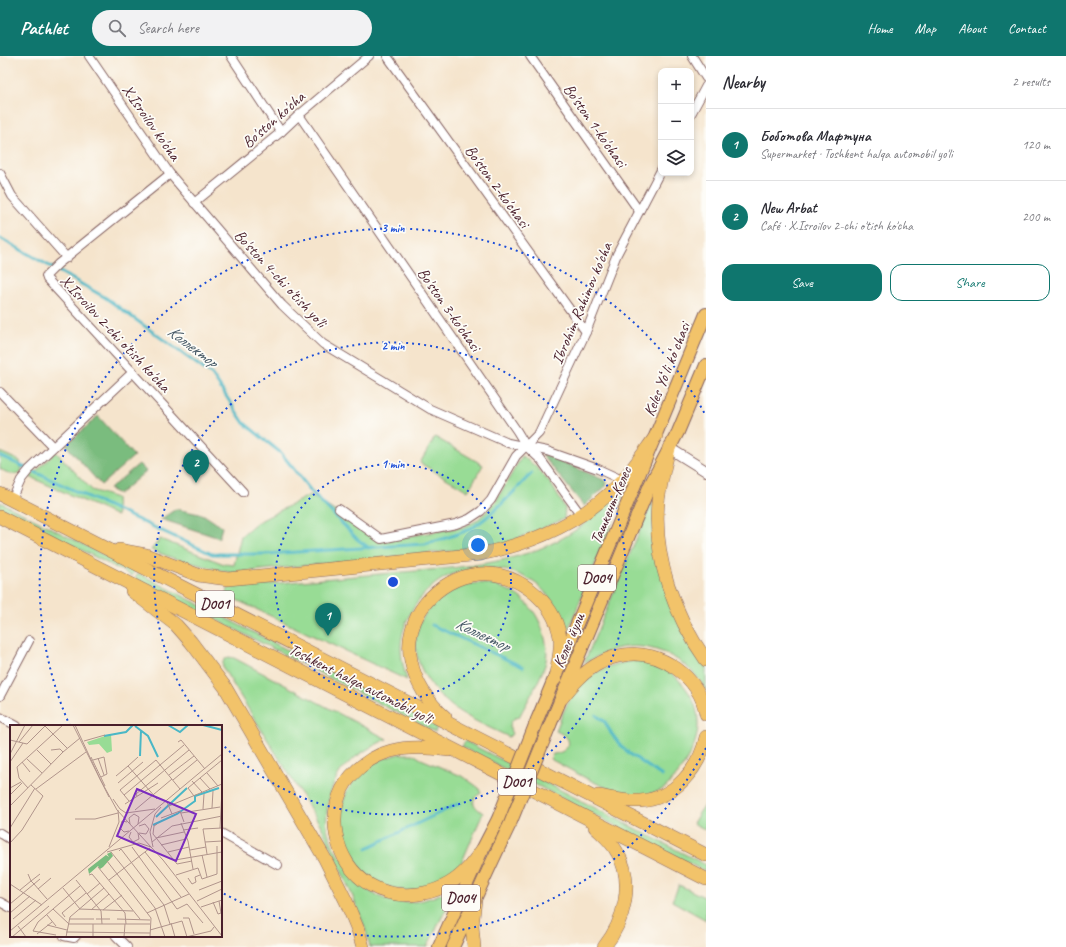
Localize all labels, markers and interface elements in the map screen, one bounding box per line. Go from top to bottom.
search box [92,10,372,46]
text: Pathlet [20,16,68,40]
icon: search [106,17,128,39]
text: Search here [138,19,199,38]
text: Home [867,20,893,37]
text: Map [915,20,936,37]
text: About [958,20,986,37]
text: Contact [1008,20,1046,37]
map controls [658,68,694,176]
button: + [658,68,694,104]
text: Nearby [722,72,765,93]
text: 2 results [1012,74,1050,90]
street label: Bo'ston 1-ko'chasi [559,80,633,173]
street label: X.Isroilov ko'cha [118,81,185,165]
street label: Bo'ston ko'cha [238,86,310,152]
button: − [658,104,694,140]
text: Боботова Мафтуна [760,127,871,146]
text: 1 [732,137,738,153]
text: 120 m [1022,137,1050,153]
button: layers [658,140,694,176]
street label: Bo'ston 2-ko'chasi [460,141,535,234]
text: Supermarket · Toshkent halqa avtomobil yo'li [760,146,953,162]
text: New Arbat [760,199,817,218]
text: 2 [732,209,738,225]
text: 200 m [1022,209,1050,225]
text: Café · X.Isroilov 2-chi o'tish ko'cha [760,218,913,234]
text: 3 min [382,220,405,236]
street label: Bo'ston 4-chi o'tish yo'li [230,226,332,333]
street label: Ibrohim Rahimov ko'cha [547,239,617,367]
street label: Bo'ston 3-ko'chasi [413,264,487,357]
button: Save [722,264,882,301]
button: Share [890,264,1050,301]
street label: X.Isroilov 2-chi o'tish ko'cha [56,271,175,397]
street label: Keles Yoʻli koʻchasi [639,318,696,419]
water label: Коллектор [164,321,224,374]
text: 2 min [382,338,405,354]
pin: 2 [183,450,209,483]
text: 1 min [382,456,405,472]
street label: Ташкент-Келес [586,462,637,547]
your location [468,535,488,555]
road number: D004 [578,565,616,591]
centre of rings [386,575,400,589]
road number: D001 [196,591,234,617]
pin: 1 [315,603,341,636]
street label: Келес йули [548,609,590,671]
water label: Коллектор [452,613,515,657]
street label: Toshkent halqa avtomobil yo'li [285,639,437,730]
inset map [10,725,222,937]
road number: D001 [498,769,536,795]
road number: D004 [442,885,480,911]

